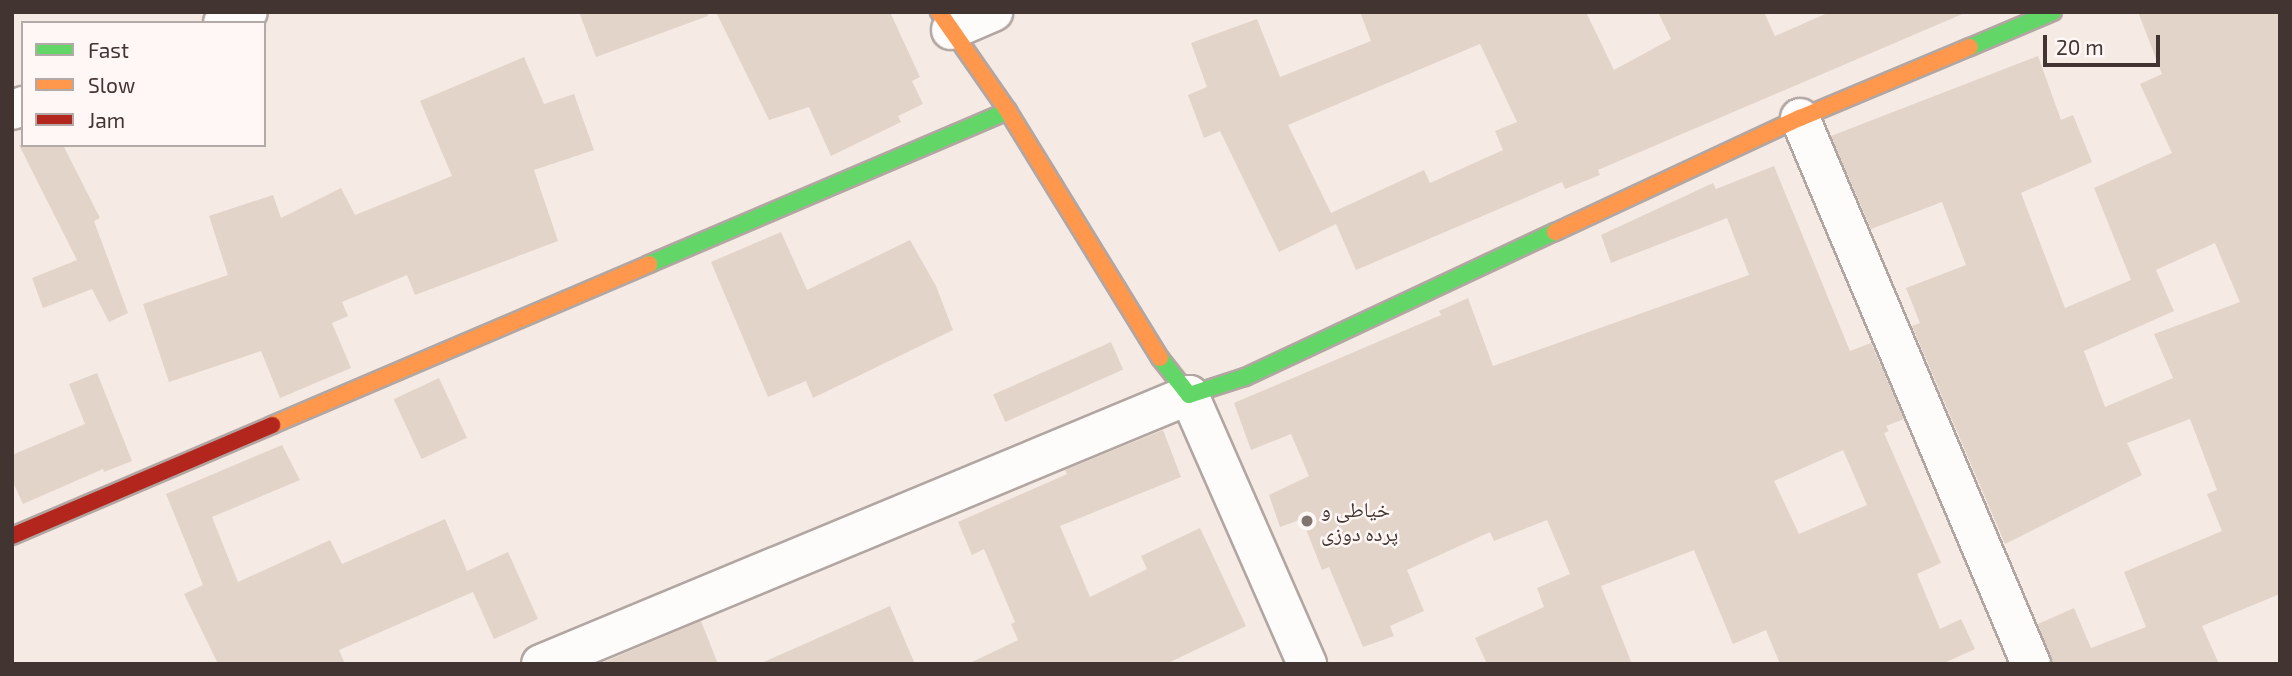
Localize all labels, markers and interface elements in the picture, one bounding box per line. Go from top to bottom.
legend [21,21,266,147]
scale bar [2047,21,2164,65]
text: 20 m [2056,34,2104,59]
text: Fast [88,37,129,62]
text: Slow [88,72,135,97]
text: Jam [88,107,125,132]
place label: خیاطی و پرده دوزی [1321,496,1398,546]
marker: خیاطی و پرده دوزی [1299,513,1315,529]

